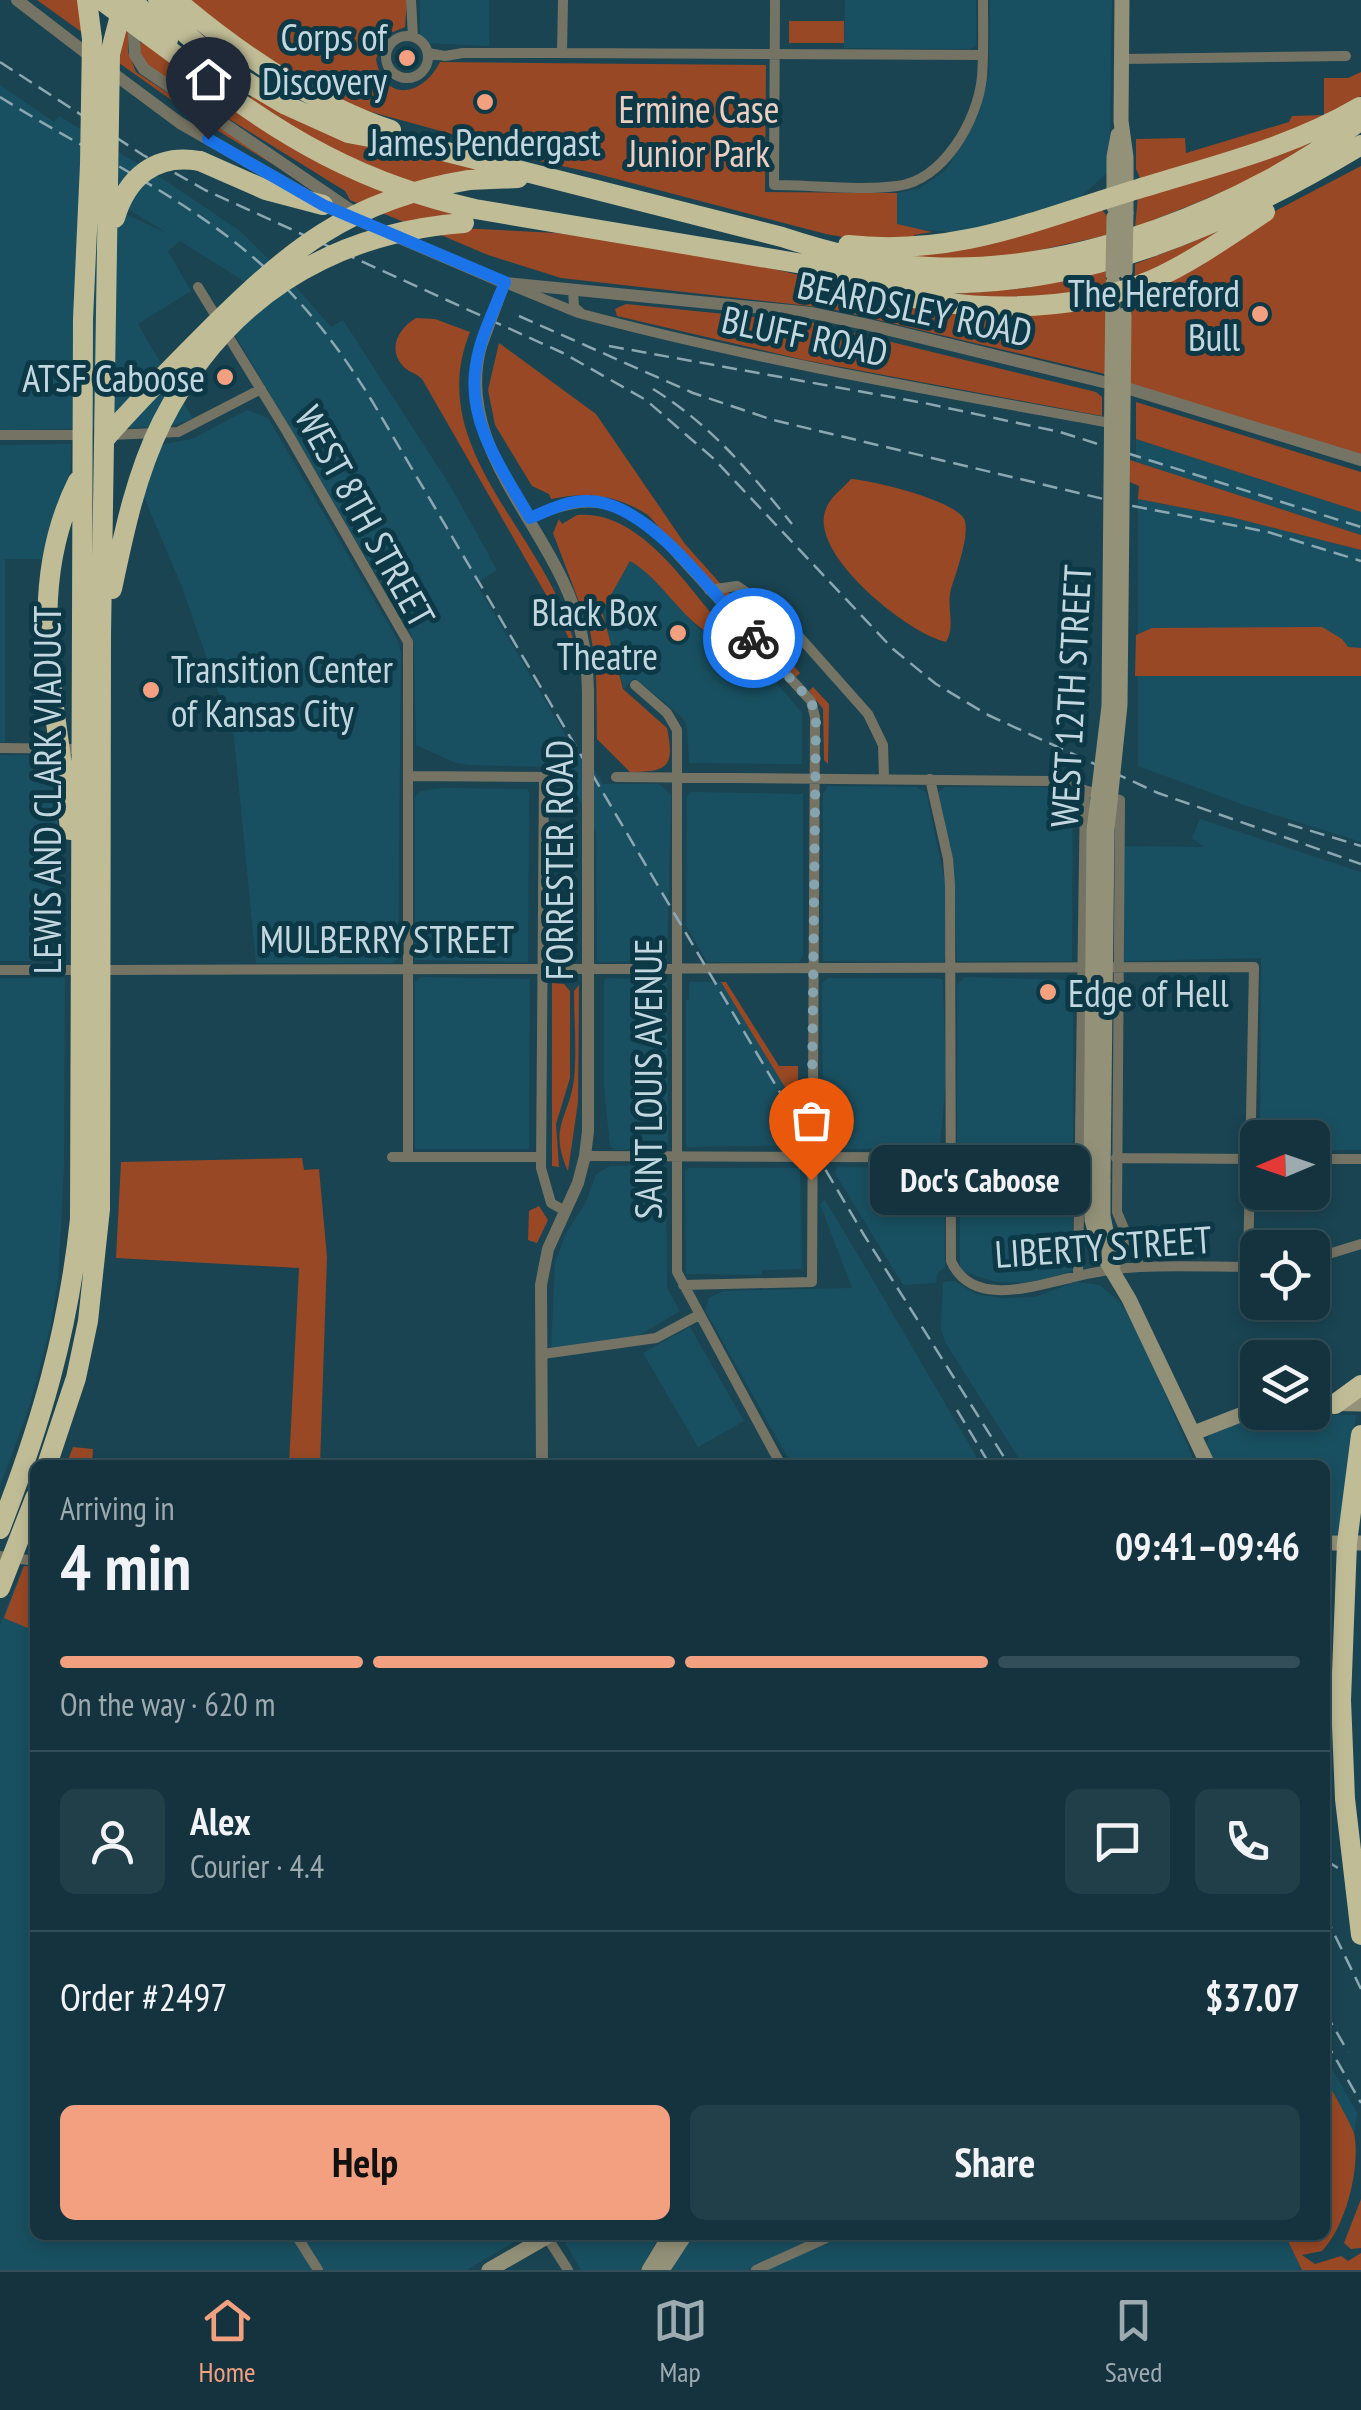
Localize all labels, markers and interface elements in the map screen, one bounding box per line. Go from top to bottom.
place label: Corps of Discovery [262,12,388,105]
pin [166,37,251,140]
marker: Corps of Discovery [396,47,418,69]
icon: home [181,52,236,107]
park label: Ermine Case Junior Park [619,84,779,177]
marker: James Pendergast [474,91,496,113]
place label: James Pendergast [368,117,601,166]
street label: BEARDSLEY ROAD [793,259,1037,357]
place label: The Hereford Bull [1068,268,1240,361]
street label: BLUFF ROAD [718,294,892,376]
marker: The Hereford Bull [1249,303,1271,325]
place label: ATSF Caboose [22,353,205,402]
marker: ATSF Caboose [214,366,236,388]
street label: WEST 8TH STREET [285,397,447,635]
street label: WEST 12TH STREET [1039,564,1101,828]
place label: Black Box Theatre [531,587,658,680]
courier [703,588,803,688]
street label: LEWIS AND CLARK VIADUCT [22,606,71,974]
icon: bike [726,611,781,666]
marker: Black Box Theatre [667,622,689,644]
place label: Transition Center of Kansas City [171,644,394,737]
marker: Transition Center of Kansas City [140,679,162,701]
street label: FORRESTER ROAD [534,740,583,980]
street label: MULBERRY STREET [260,914,514,963]
street label: SAINT LOUIS AVENUE [623,939,672,1219]
place label: Edge of Hell [1068,968,1229,1017]
marker: Edge of Hell [1037,981,1059,1003]
pin [769,1078,854,1181]
icon: bag [784,1093,839,1148]
north arrow [1240,1120,1330,1210]
map controls [1240,1120,1330,1430]
callout: Doc's Caboose [871,1145,1091,1215]
text: Doc's Caboose [900,1159,1060,1201]
street label: LIBERTY STREET [993,1214,1213,1278]
button: locate [1240,1230,1330,1320]
button: layers [1240,1340,1330,1430]
text: Arriving in [60,1487,175,1529]
text: 09:41–09:46 [1115,1521,1300,1570]
text: 4 min [60,1524,191,1608]
text: On the way · 620 m [60,1683,275,1725]
button: person [60,1789,165,1894]
button: chat [1065,1789,1170,1894]
button: phone [1195,1789,1300,1894]
text: Alex [190,1796,251,1845]
text: Courier · 4.4 [190,1845,324,1887]
text: Order #2497 [60,1972,227,2021]
text: $37.07 [1205,1972,1300,2021]
button: Help [60,2105,670,2220]
button: Share [690,2105,1300,2220]
tab: Home [199,2293,255,2390]
tab: Map [653,2293,708,2390]
tab: Saved [1105,2293,1162,2390]

